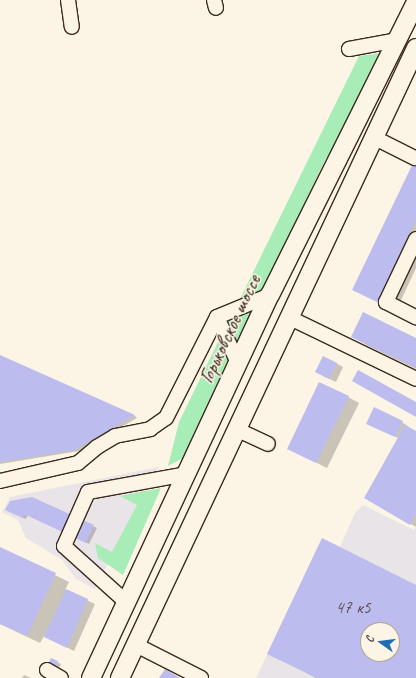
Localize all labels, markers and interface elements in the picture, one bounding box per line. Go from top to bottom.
street label: Горьковское шоссе [194,271,266,387]
house number: 47 к5 [335,596,371,618]
north arrow [360,622,400,662]
text: С [362,635,377,644]

